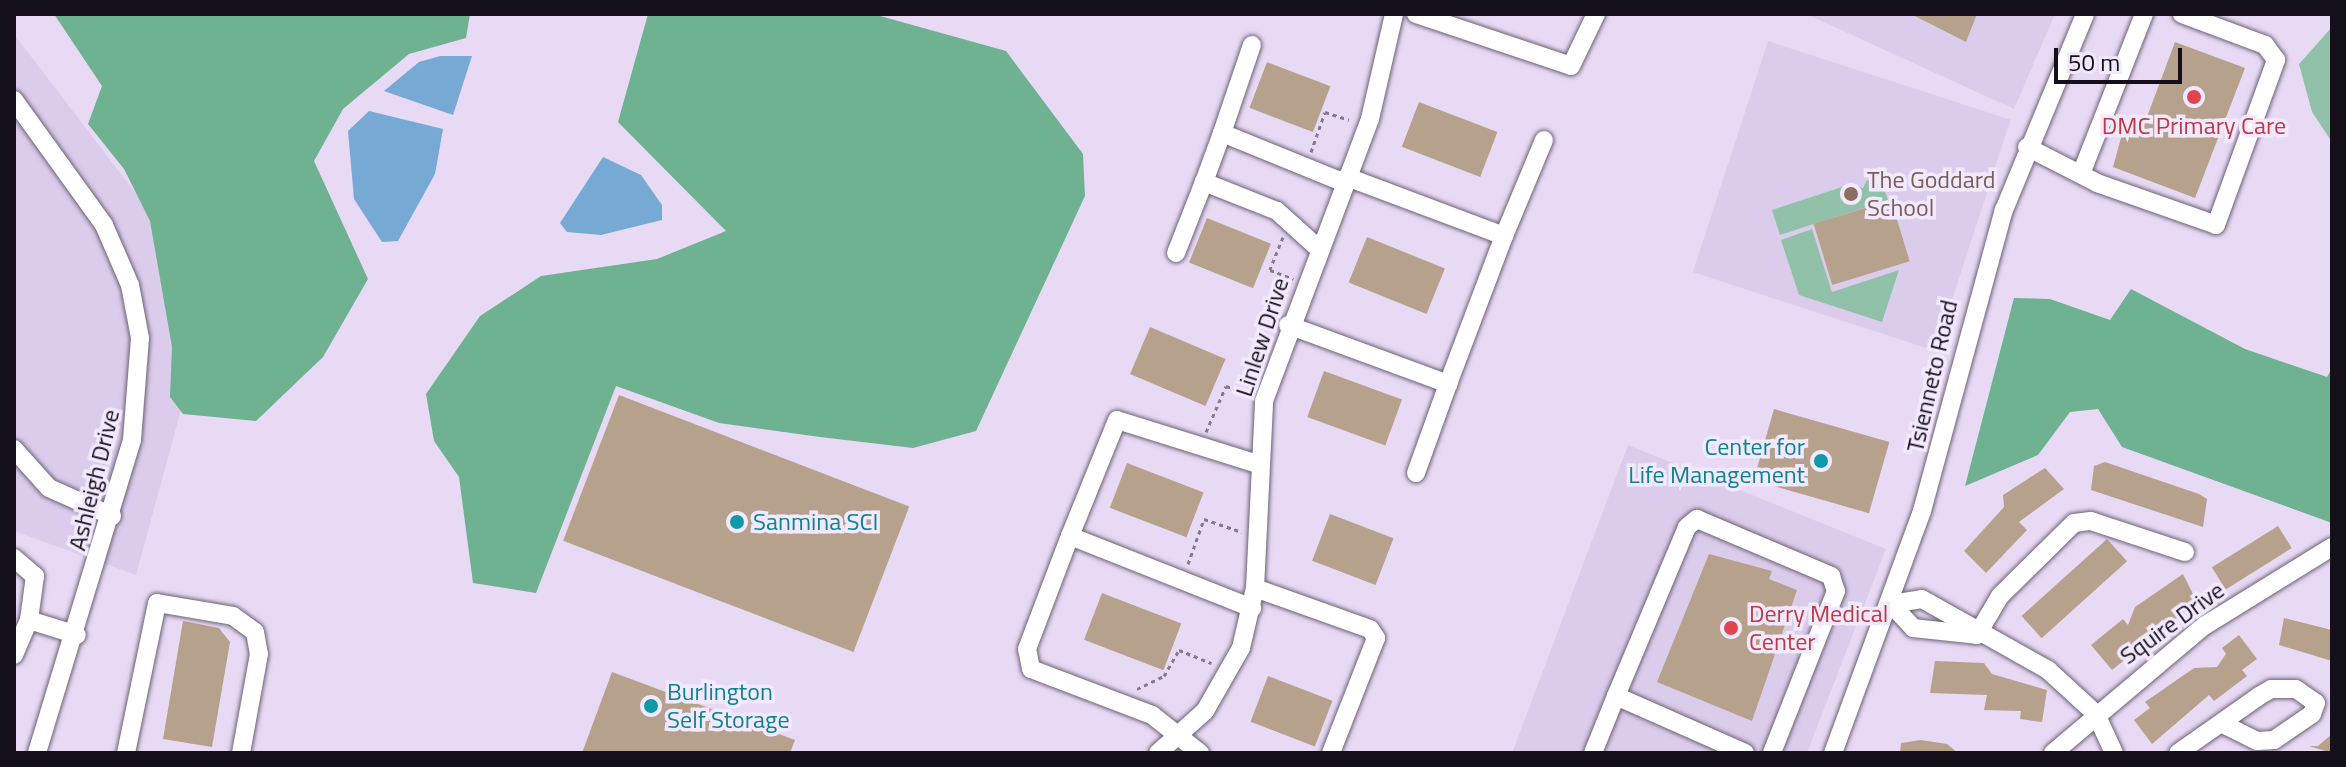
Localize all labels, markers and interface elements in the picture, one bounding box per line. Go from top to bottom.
scale bar [2058,32,2186,82]
text: 50 m [2068,44,2120,80]
marker: DMC Primary Care [2183,86,2205,108]
place label: DMC Primary Care [2102,112,2286,140]
place label: The Goddard School [1867,166,1995,222]
marker: The Goddard School [1842,185,1860,203]
street label: Linlew Drive [1229,274,1295,400]
street label: Tsienneto Road [1901,297,1963,455]
street label: Ashleigh Drive [63,407,125,553]
place label: Center for Life Management [1628,433,1805,489]
marker: Center for Life Management [1812,452,1830,470]
place label: Sanmina SCI [753,508,878,536]
marker: Sanmina SCI [728,513,746,531]
street label: Squire Drive [2114,576,2230,670]
place label: Derry Medical Center [1749,600,1888,656]
marker: Derry Medical Center [1720,617,1742,639]
place label: Burlington Self Storage [667,678,790,734]
marker: Burlington Self Storage [642,697,660,715]

